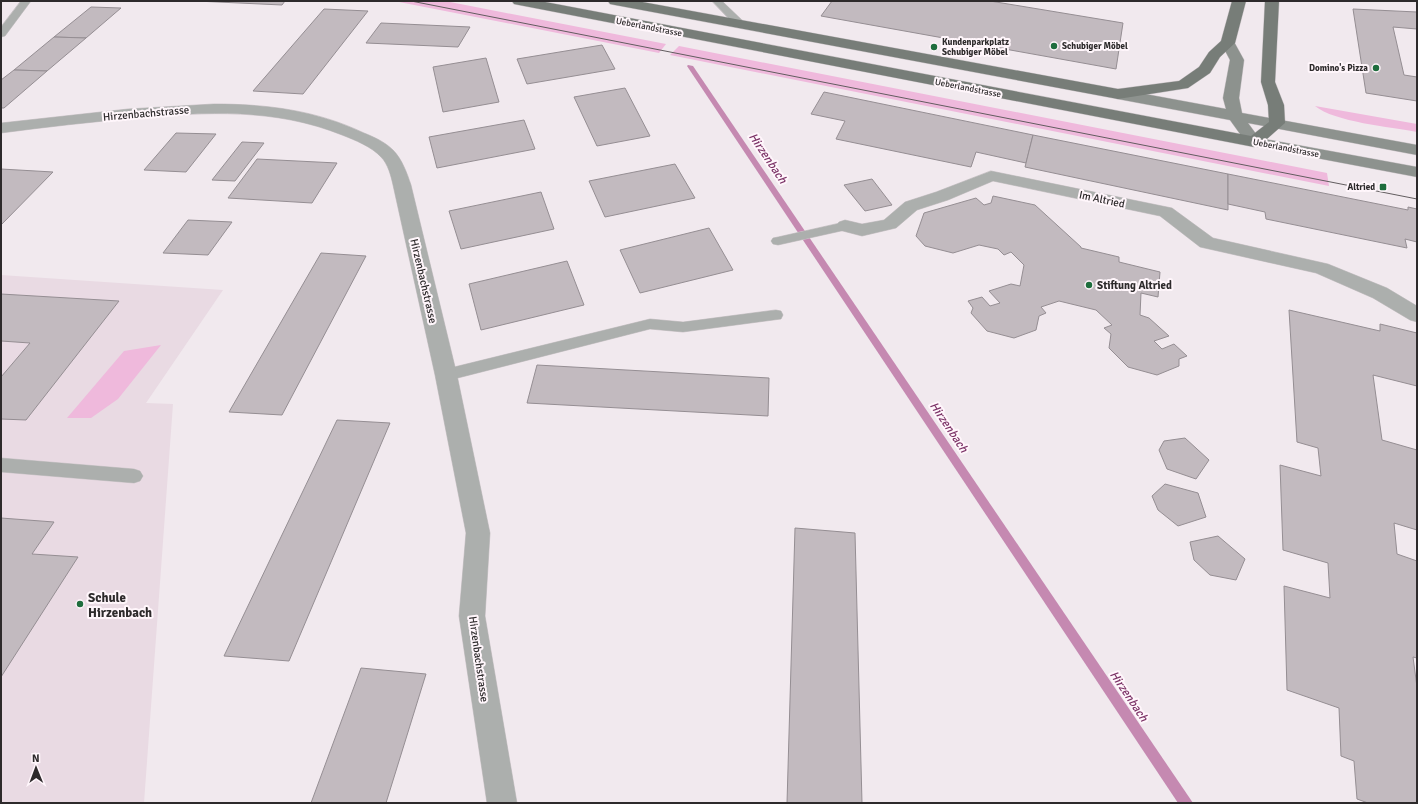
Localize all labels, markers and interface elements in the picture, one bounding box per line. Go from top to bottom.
street label: Ueberlandstrasse [615,16,683,39]
place label: Kundenparkplatz Schubiger Möbel [942,37,1009,58]
marker: Schubiger Möbel [1049,41,1059,51]
place label: Schubiger Möbel [1062,41,1128,52]
marker: Kundenparkplatz Schubiger Möbel [929,42,939,52]
place label: Domino's Pizza [1309,62,1368,74]
marker: Domino's Pizza [1371,63,1381,73]
street label: Ueberlandstrasse [934,77,1002,100]
street label: Hirzenbachstrasse [102,103,190,124]
water label: Hirzenbach [745,130,790,187]
street label: Ueberlandstrasse [1252,137,1320,160]
place label: Altried [1348,182,1375,193]
marker: Altried [1378,182,1388,192]
street label: Im Altried [1078,188,1126,211]
street label: Hirzenbachstrasse [407,237,440,325]
place label: Stiftung Altried [1097,279,1172,292]
marker: Stiftung Altried [1084,280,1094,290]
water label: Hirzenbach [926,399,971,456]
place label: Schule Hirzenbach [88,590,152,621]
marker: Schule Hirzenbach [75,599,85,609]
street label: Hirzenbachstrasse [466,615,491,703]
water label: Hirzenbach [1106,668,1151,725]
north arrow [16,748,56,788]
text: N [32,752,40,765]

